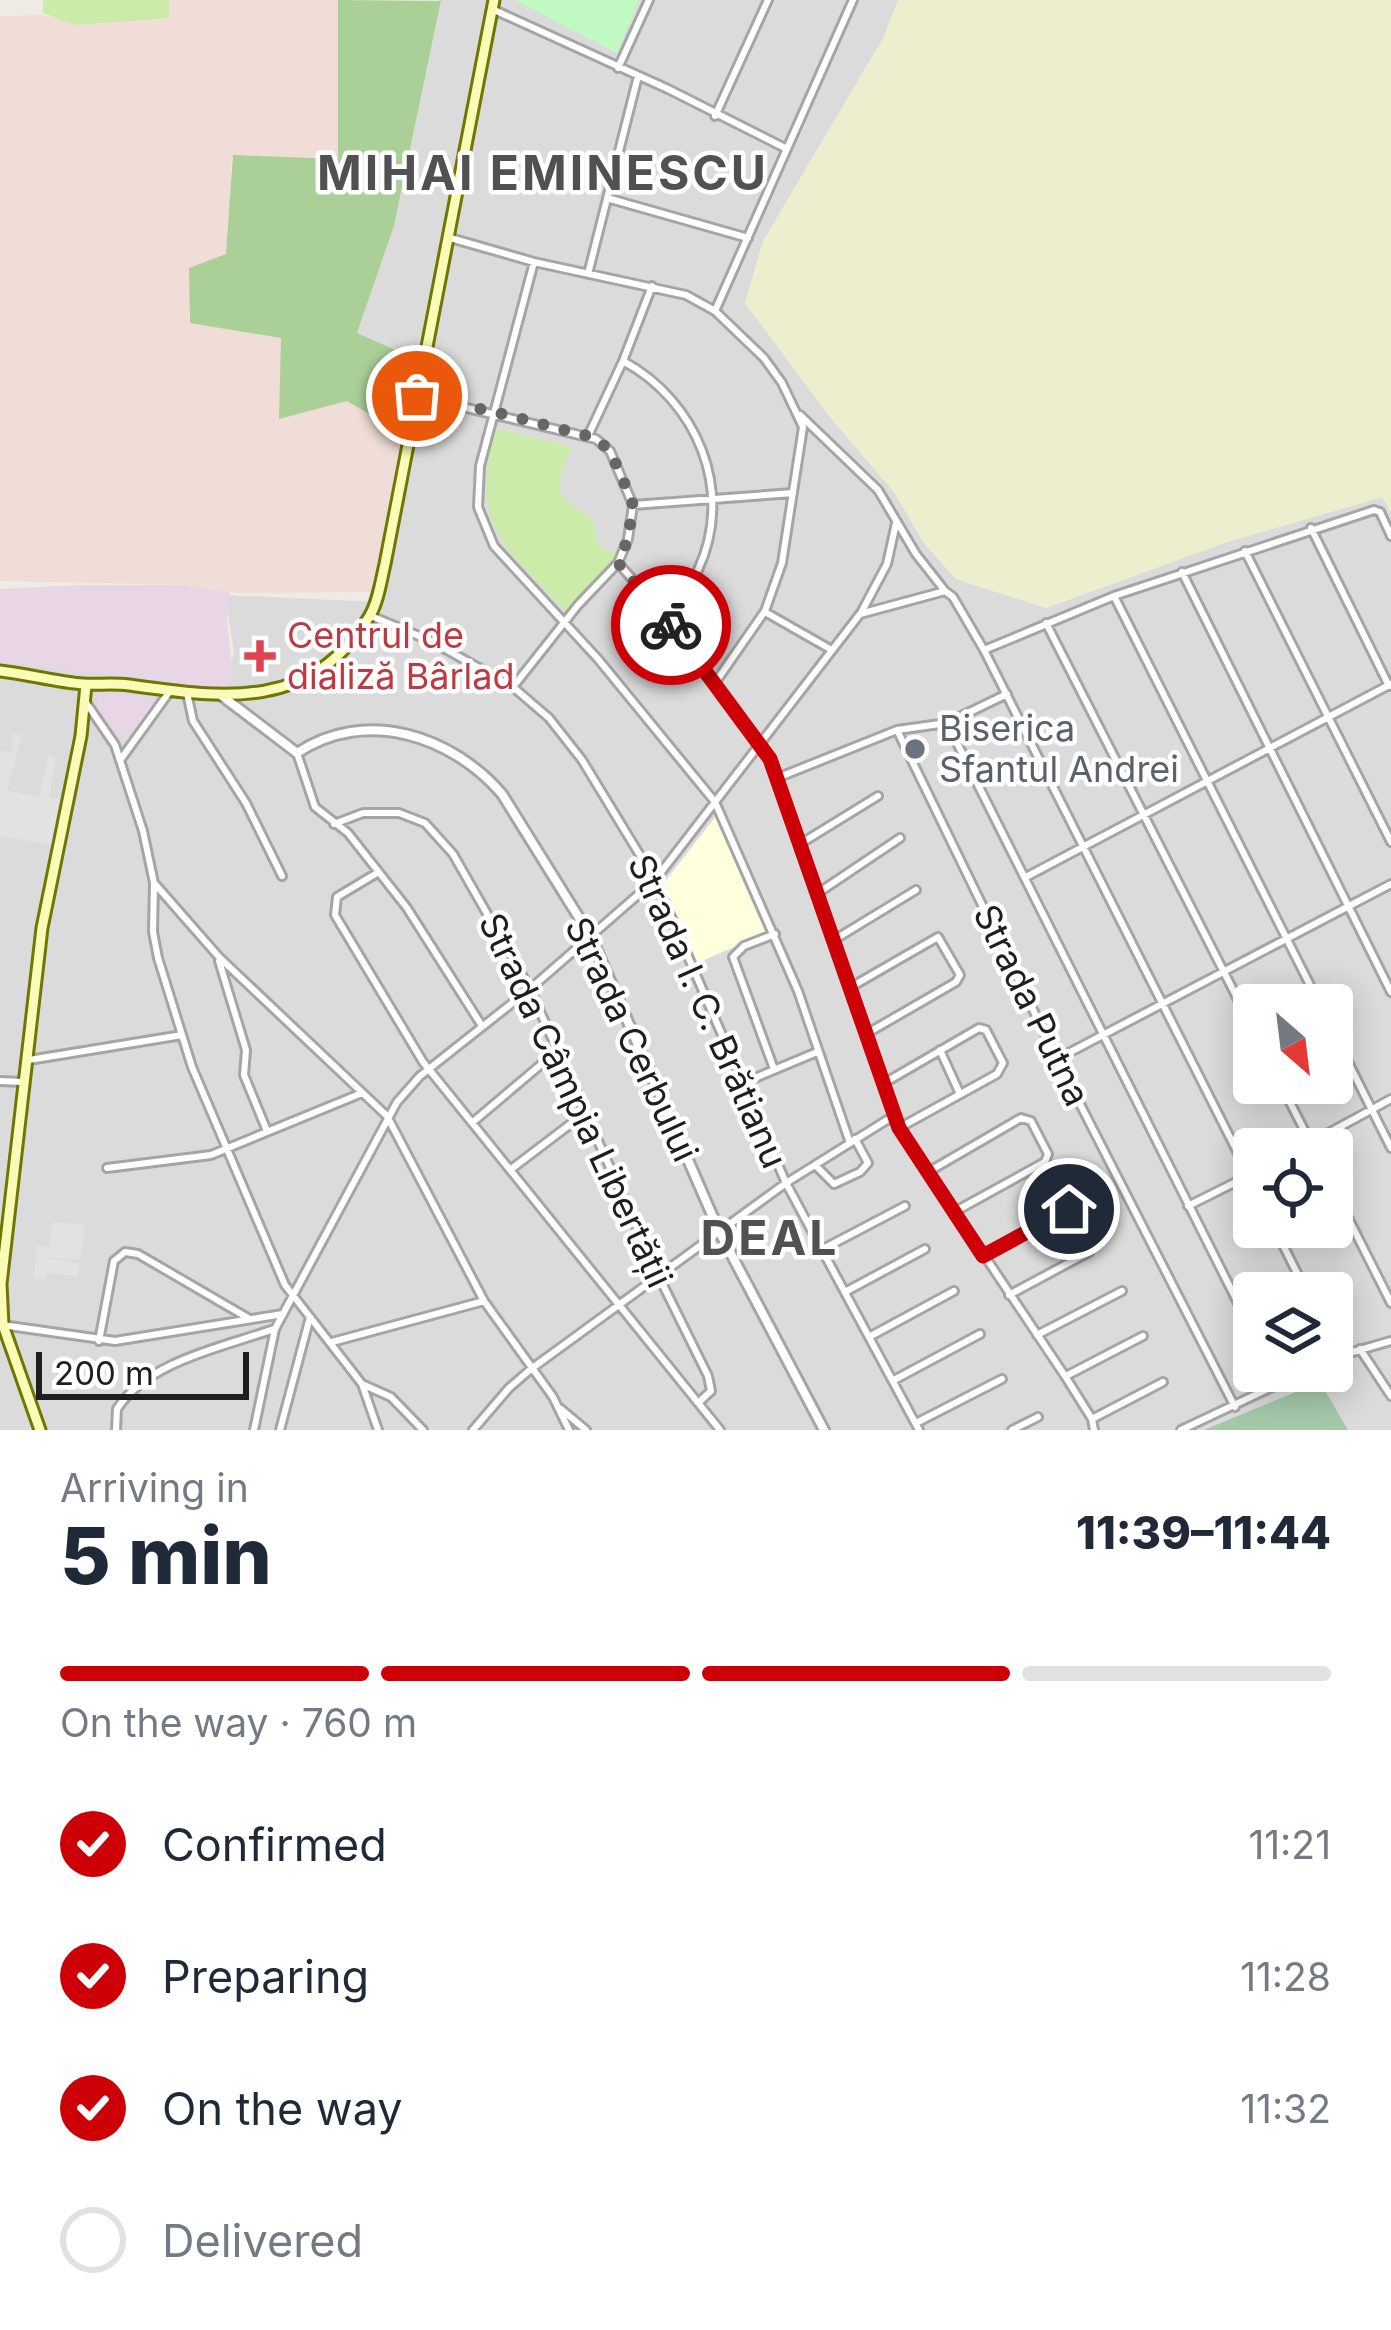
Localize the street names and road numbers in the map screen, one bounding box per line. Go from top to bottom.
street label: Strada I. C. Brătianu [619,847,797,1175]
street label: Strada Putna [964,897,1100,1113]
street label: Strada Câmpia Libertății [470,906,682,1294]
street label: Strada Cerbului [556,910,708,1168]

